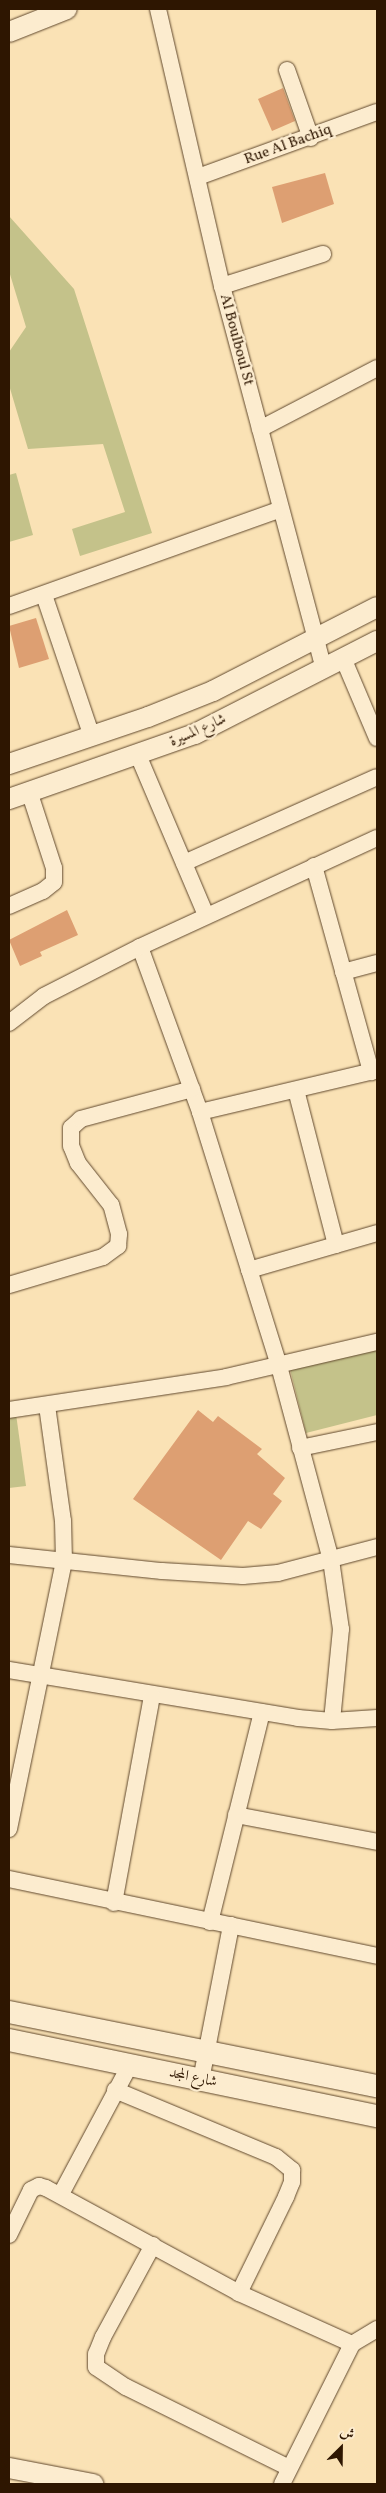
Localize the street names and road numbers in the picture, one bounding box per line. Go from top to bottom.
street label: Rue Al Bachiq [242,121,334,169]
street label: Al Boulboul St [215,292,257,388]
street label: شارع المسيرة [167,711,229,751]
street label: شارع المجد [167,2064,219,2092]

